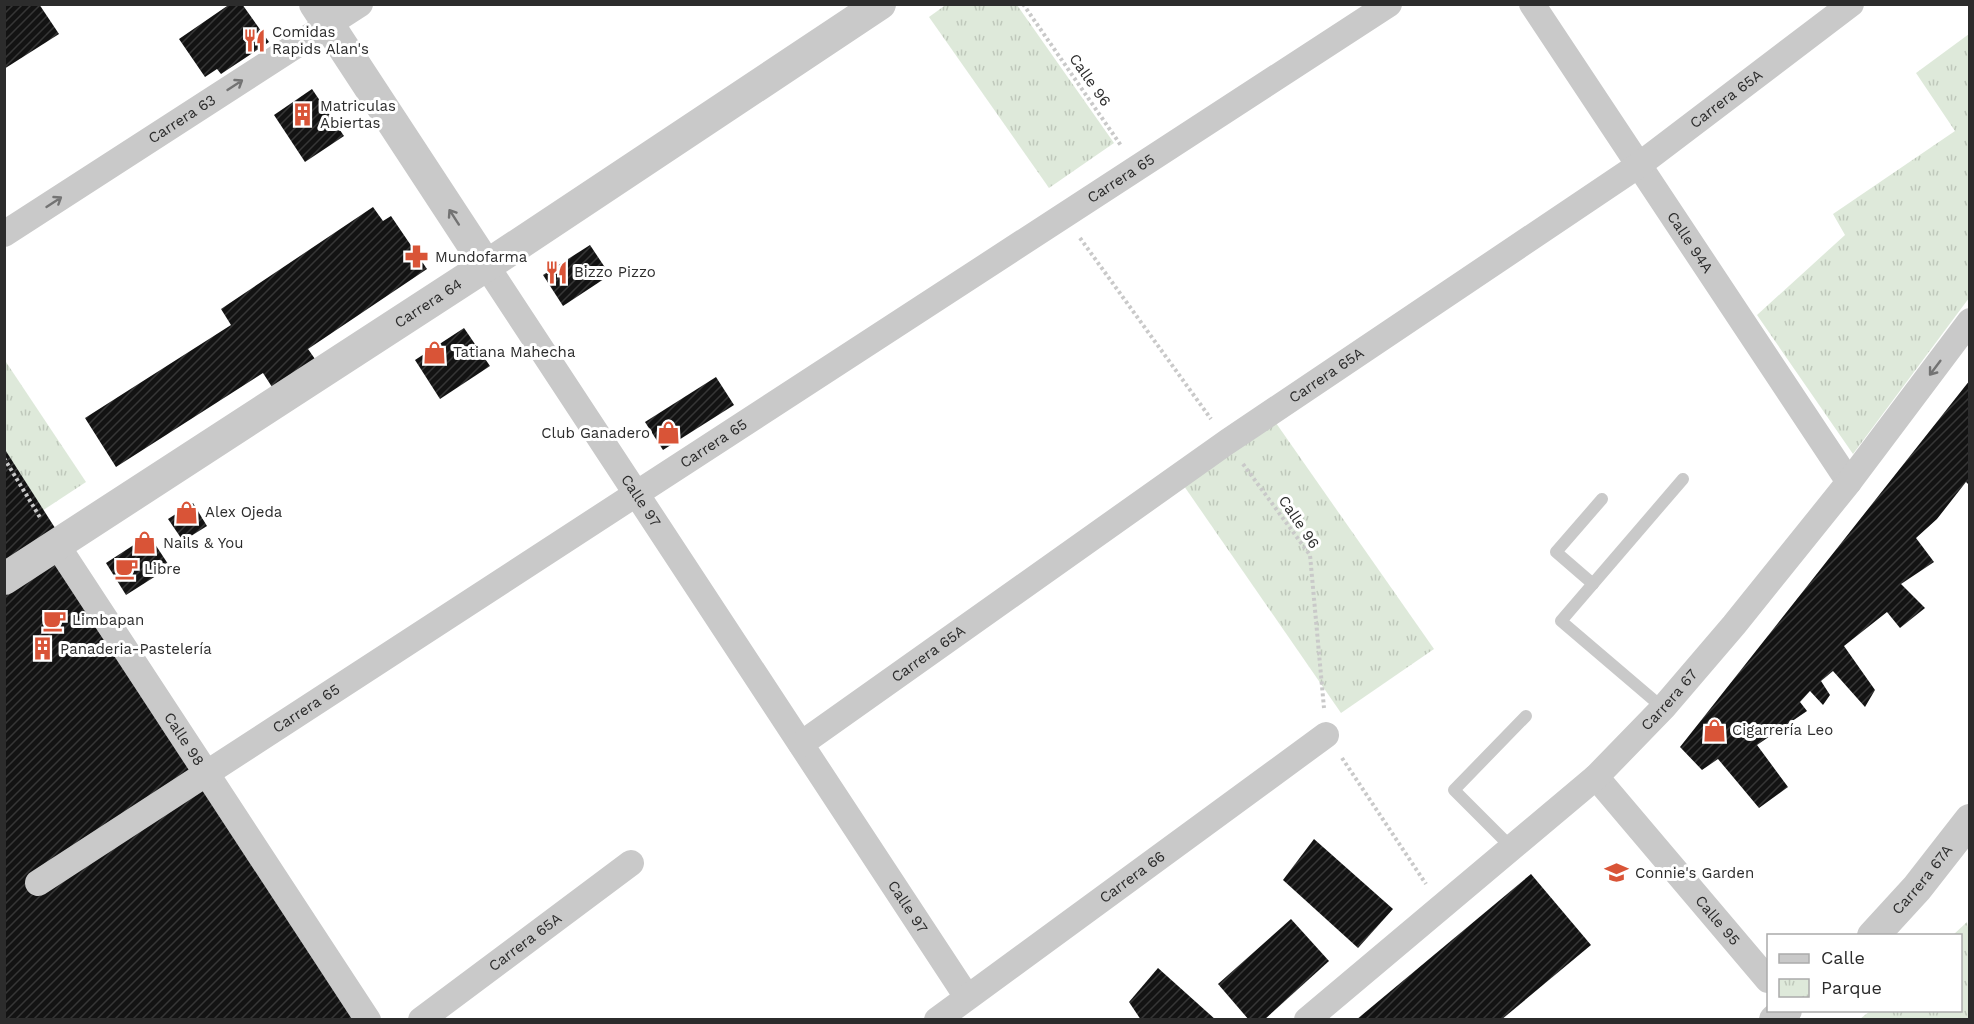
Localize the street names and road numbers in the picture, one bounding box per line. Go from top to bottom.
street label: Calle 96 [1065,50,1115,110]
street label: Carrera 65A [1686,66,1766,132]
street label: Carrera 63 [145,91,219,147]
street label: Carrera 65 [1084,150,1158,207]
street label: Calle 94A [1663,208,1717,277]
street label: Carrera 64 [391,275,465,332]
street label: Carrera 65A [1286,344,1367,407]
street label: Carrera 65 [677,415,751,472]
street label: Calle 97 [617,471,665,530]
street label: Calle 96 [1275,492,1323,552]
street label: Carrera 65A [888,621,969,686]
street label: Carrera 67 [1637,665,1701,734]
street label: Carrera 65 [269,680,343,737]
street label: Calle 98 [160,709,208,769]
street label: Carrera 67A [1888,841,1956,918]
street label: Carrera 66 [1096,847,1169,907]
street label: Calle 97 [884,877,932,936]
street label: Calle 95 [1691,892,1744,949]
street label: Carrera 65A [485,909,565,975]

